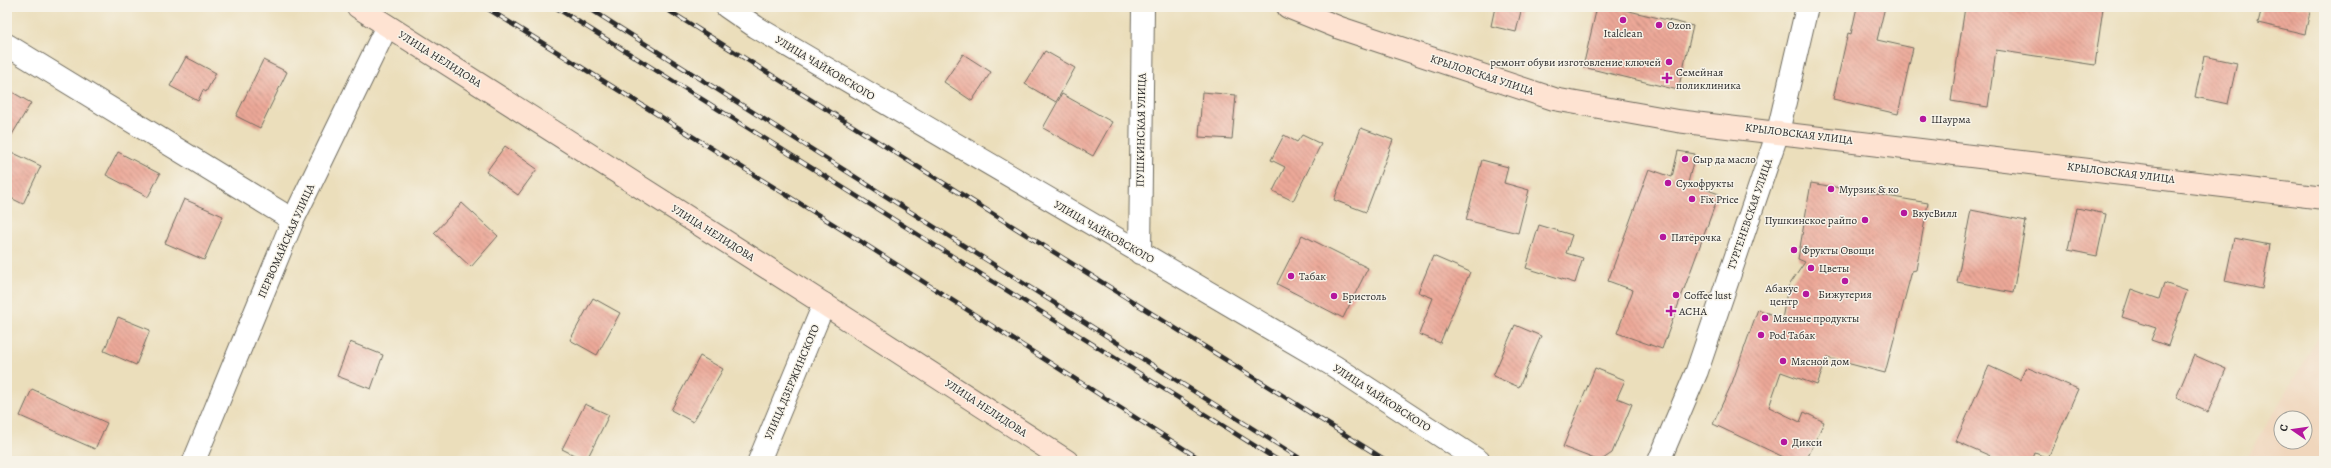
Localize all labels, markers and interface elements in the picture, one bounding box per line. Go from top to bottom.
marker: Italclean [1618,15,1628,25]
place label: Ozon [1667,18,1691,33]
marker: Ozon [1654,20,1664,30]
place label: Italclean [1604,26,1642,41]
street label: УЛИЦА НЕЛИДОВА [395,27,485,91]
street label: УЛИЦА ЧАЙКОВСКОГО [772,32,878,104]
street label: КРЫЛОВСКАЯ УЛИЦА [1428,51,1536,99]
place label: ремонт обуви изготовление ключей [1490,55,1661,70]
marker: ремонт обуви изготовление ключей [1664,57,1674,67]
place label: Семейная поликлиника [1676,65,1742,93]
street label: ПУШКИНСКАЯ УЛИЦА [1133,72,1150,187]
marker: Семейная поликлиника [1661,72,1673,84]
place label: Шаурма [1931,112,1971,127]
marker: Шаурма [1918,114,1928,124]
street label: КРЫЛОВСКАЯ УЛИЦА [1744,120,1854,148]
place label: Сыр да масло [1693,152,1756,167]
marker: Сыр да масло [1680,154,1690,164]
street label: ТУРГЕНЕВСКАЯ УЛИЦА [1724,156,1776,271]
street label: КРЫЛОВСКАЯ УЛИЦА [2066,159,2176,187]
place label: Сухофрукты [1676,176,1734,191]
marker: Сухофрукты [1663,178,1673,188]
street label: ПЕРВОМАЙСКАЯ УЛИЦА [254,181,318,300]
place label: Мурзик & ко [1839,182,1899,197]
marker: Мурзик & ко [1826,184,1836,194]
place label: Fix Price [1700,192,1739,207]
marker: Fix Price [1687,194,1697,204]
street label: УЛИЦА ЧАЙКОВСКОГО [1051,197,1157,267]
street label: УЛИЦА НЕЛИДОВА [668,201,758,265]
place label: ВкусВилл [1912,206,1958,221]
marker: ВкусВилл [1899,208,1909,218]
place label: Пушкинское райпо [1765,213,1857,228]
marker: Пушкинское райпо [1860,215,1870,225]
place label: Пятёрочка [1671,230,1722,245]
marker: Пятёрочка [1658,232,1668,242]
place label: Фрукты Овощи [1802,243,1874,258]
marker: Фрукты Овощи [1789,245,1799,255]
place label: Цветы [1819,261,1849,276]
marker: Цветы [1806,263,1816,273]
place label: Табак [1299,269,1326,284]
marker: Табак [1286,271,1296,281]
marker: Бижутерия [1840,276,1850,286]
place label: Абакус центр [1765,281,1798,309]
place label: Бижутерия [1818,287,1872,302]
place label: Coffee lust [1684,288,1732,303]
place label: Бристоль [1342,289,1386,304]
marker: Абакус центр [1801,289,1811,299]
marker: Coffee lust [1671,290,1681,300]
marker: Бристоль [1329,291,1339,301]
place label: АСНА [1678,304,1707,319]
marker: АСНА [1666,306,1676,316]
place label: Мясные продукты [1773,311,1859,326]
marker: Мясные продукты [1760,313,1770,323]
street label: УЛИЦА ДЗЕРЖИНСКОГО [761,322,823,442]
place label: Pod Табак [1769,328,1816,343]
marker: Pod Табак [1756,330,1766,340]
place label: Мясной дом [1791,354,1849,369]
marker: Мясной дом [1778,356,1788,366]
street label: УЛИЦА ЧАЙКОВСКОГО [1330,361,1434,436]
street label: УЛИЦА НЕЛИДОВА [942,376,1031,441]
north arrow [2273,410,2313,450]
text: С [2276,423,2292,433]
place label: Дикси [1792,435,1822,450]
marker: Дикси [1779,437,1789,447]

